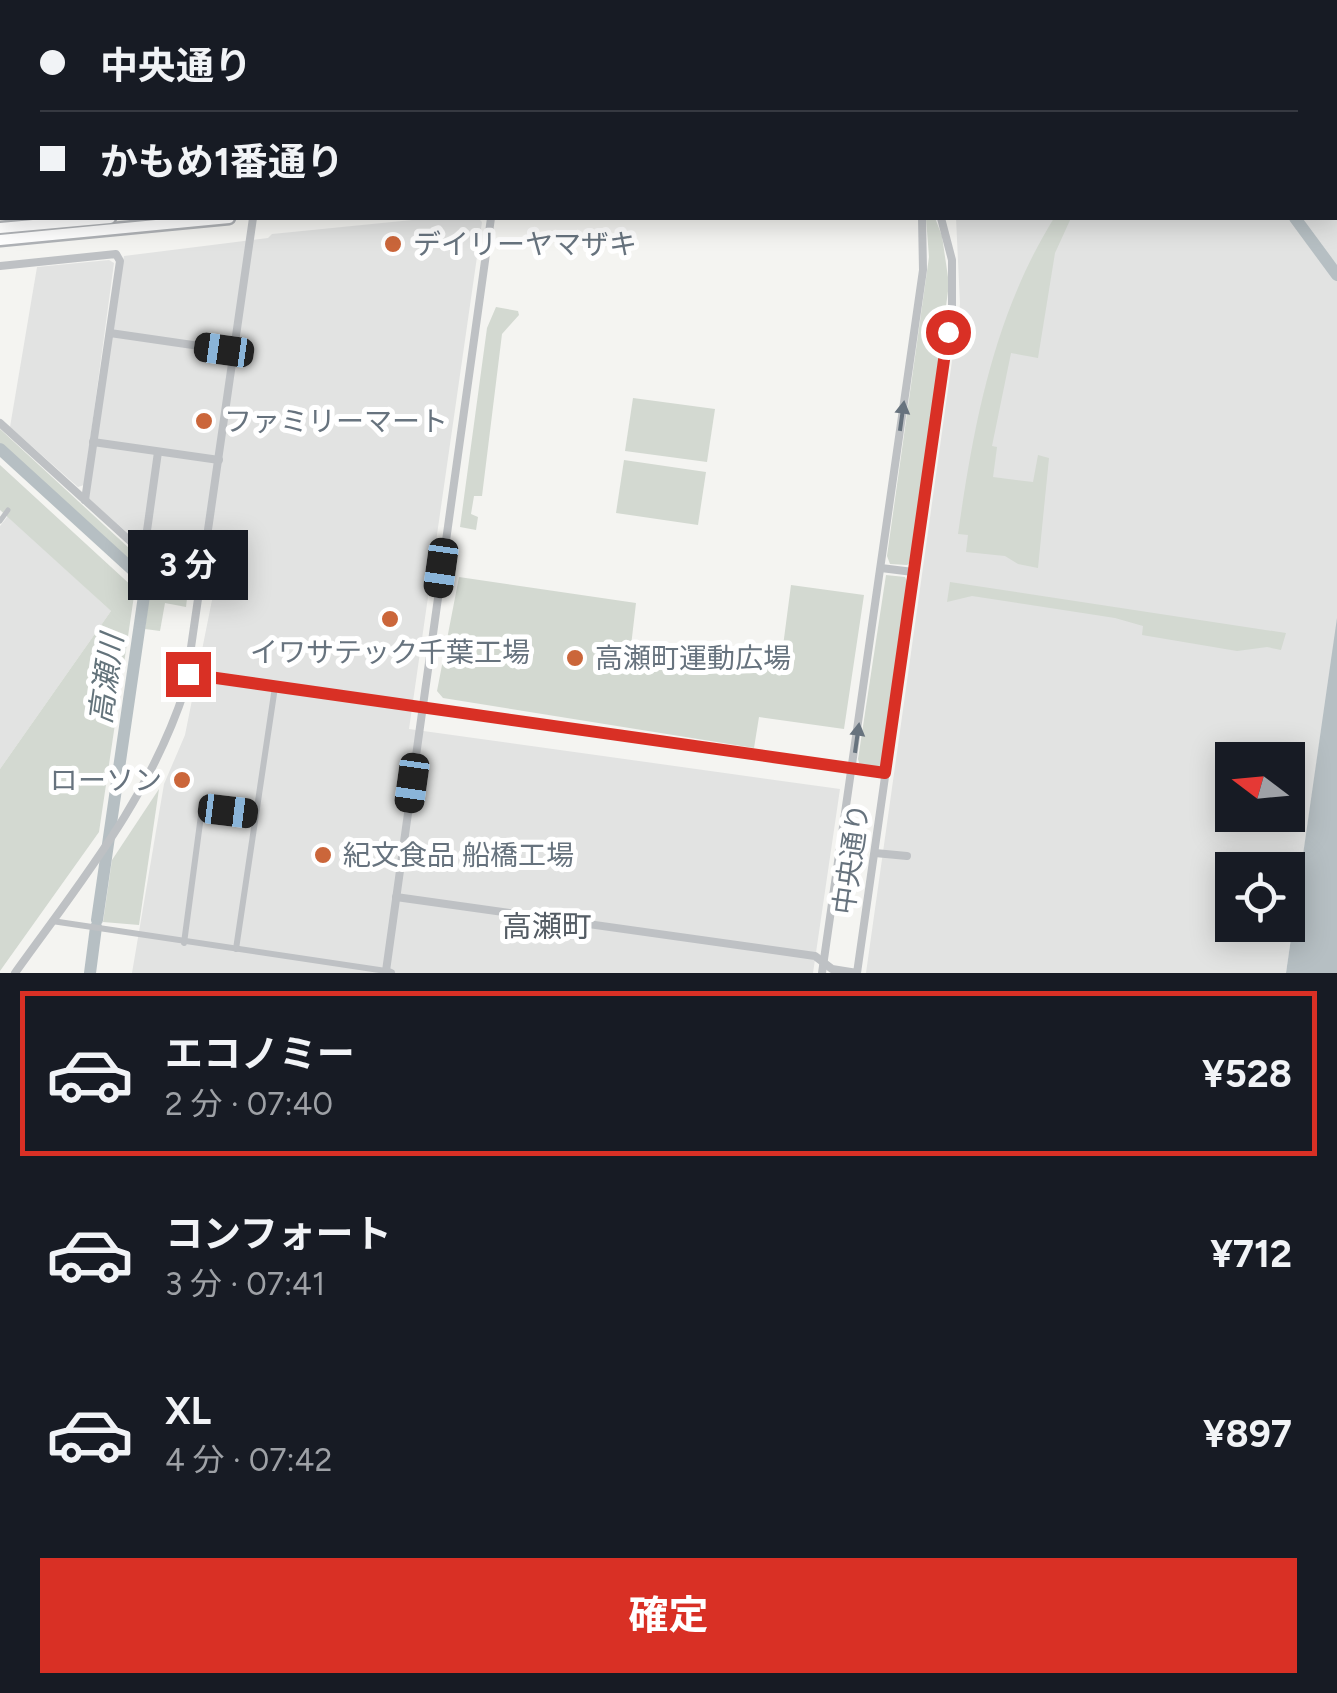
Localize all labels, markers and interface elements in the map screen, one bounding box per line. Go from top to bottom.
text: 中央通り [100,43,252,89]
text: かもめ1番通り [100,139,344,185]
place label: デイリーヤマザキ [413,227,637,261]
marker: デイリーヤマザキ [382,233,404,255]
route start [926,310,971,355]
car [192,331,256,369]
one-way arrow [895,400,911,432]
place label: ファミリーマート [224,404,448,438]
marker: ファミリーマート [193,410,215,432]
callout: 3 分 [128,529,248,599]
car [422,536,460,600]
text: 3 分 [159,546,217,584]
marker: イワサテック千葉工場 [379,608,401,630]
water label: 高瀬川 [81,629,131,726]
place label: イワサテック千葉工場 [250,635,530,669]
place label: 高瀬町運動広場 [595,641,791,675]
marker: 高瀬町運動広場 [564,647,586,669]
route end [166,652,211,697]
one-way arrow [849,722,865,753]
north arrow [1215,742,1305,832]
map controls [1215,742,1305,942]
car [393,751,431,815]
place label: ローソン [50,763,162,797]
marker: ローソン [171,769,193,791]
car [196,792,260,830]
street label: 中央通り [826,801,876,917]
place label: 紀文食品 船橋工場 [343,838,574,872]
marker: 紀文食品 船橋工場 [312,844,334,866]
button: locate [1215,852,1305,942]
district label: 高瀬町 [502,908,592,945]
icon: car [45,1029,135,1119]
text: エコノミー [165,1031,355,1077]
text: ¥528 [1202,1051,1292,1097]
text: 2 分 · 07:40 [165,1085,333,1123]
icon: car [45,1209,135,1299]
text: コンフォート [165,1211,392,1257]
text: ¥712 [1210,1231,1292,1277]
text: 3 分 · 07:41 [165,1265,325,1303]
text: XL [165,1388,211,1434]
icon: car [45,1389,135,1479]
text: ¥897 [1203,1411,1292,1457]
text: 4 分 · 07:42 [165,1441,332,1479]
button: 確定 [40,1558,1297,1673]

